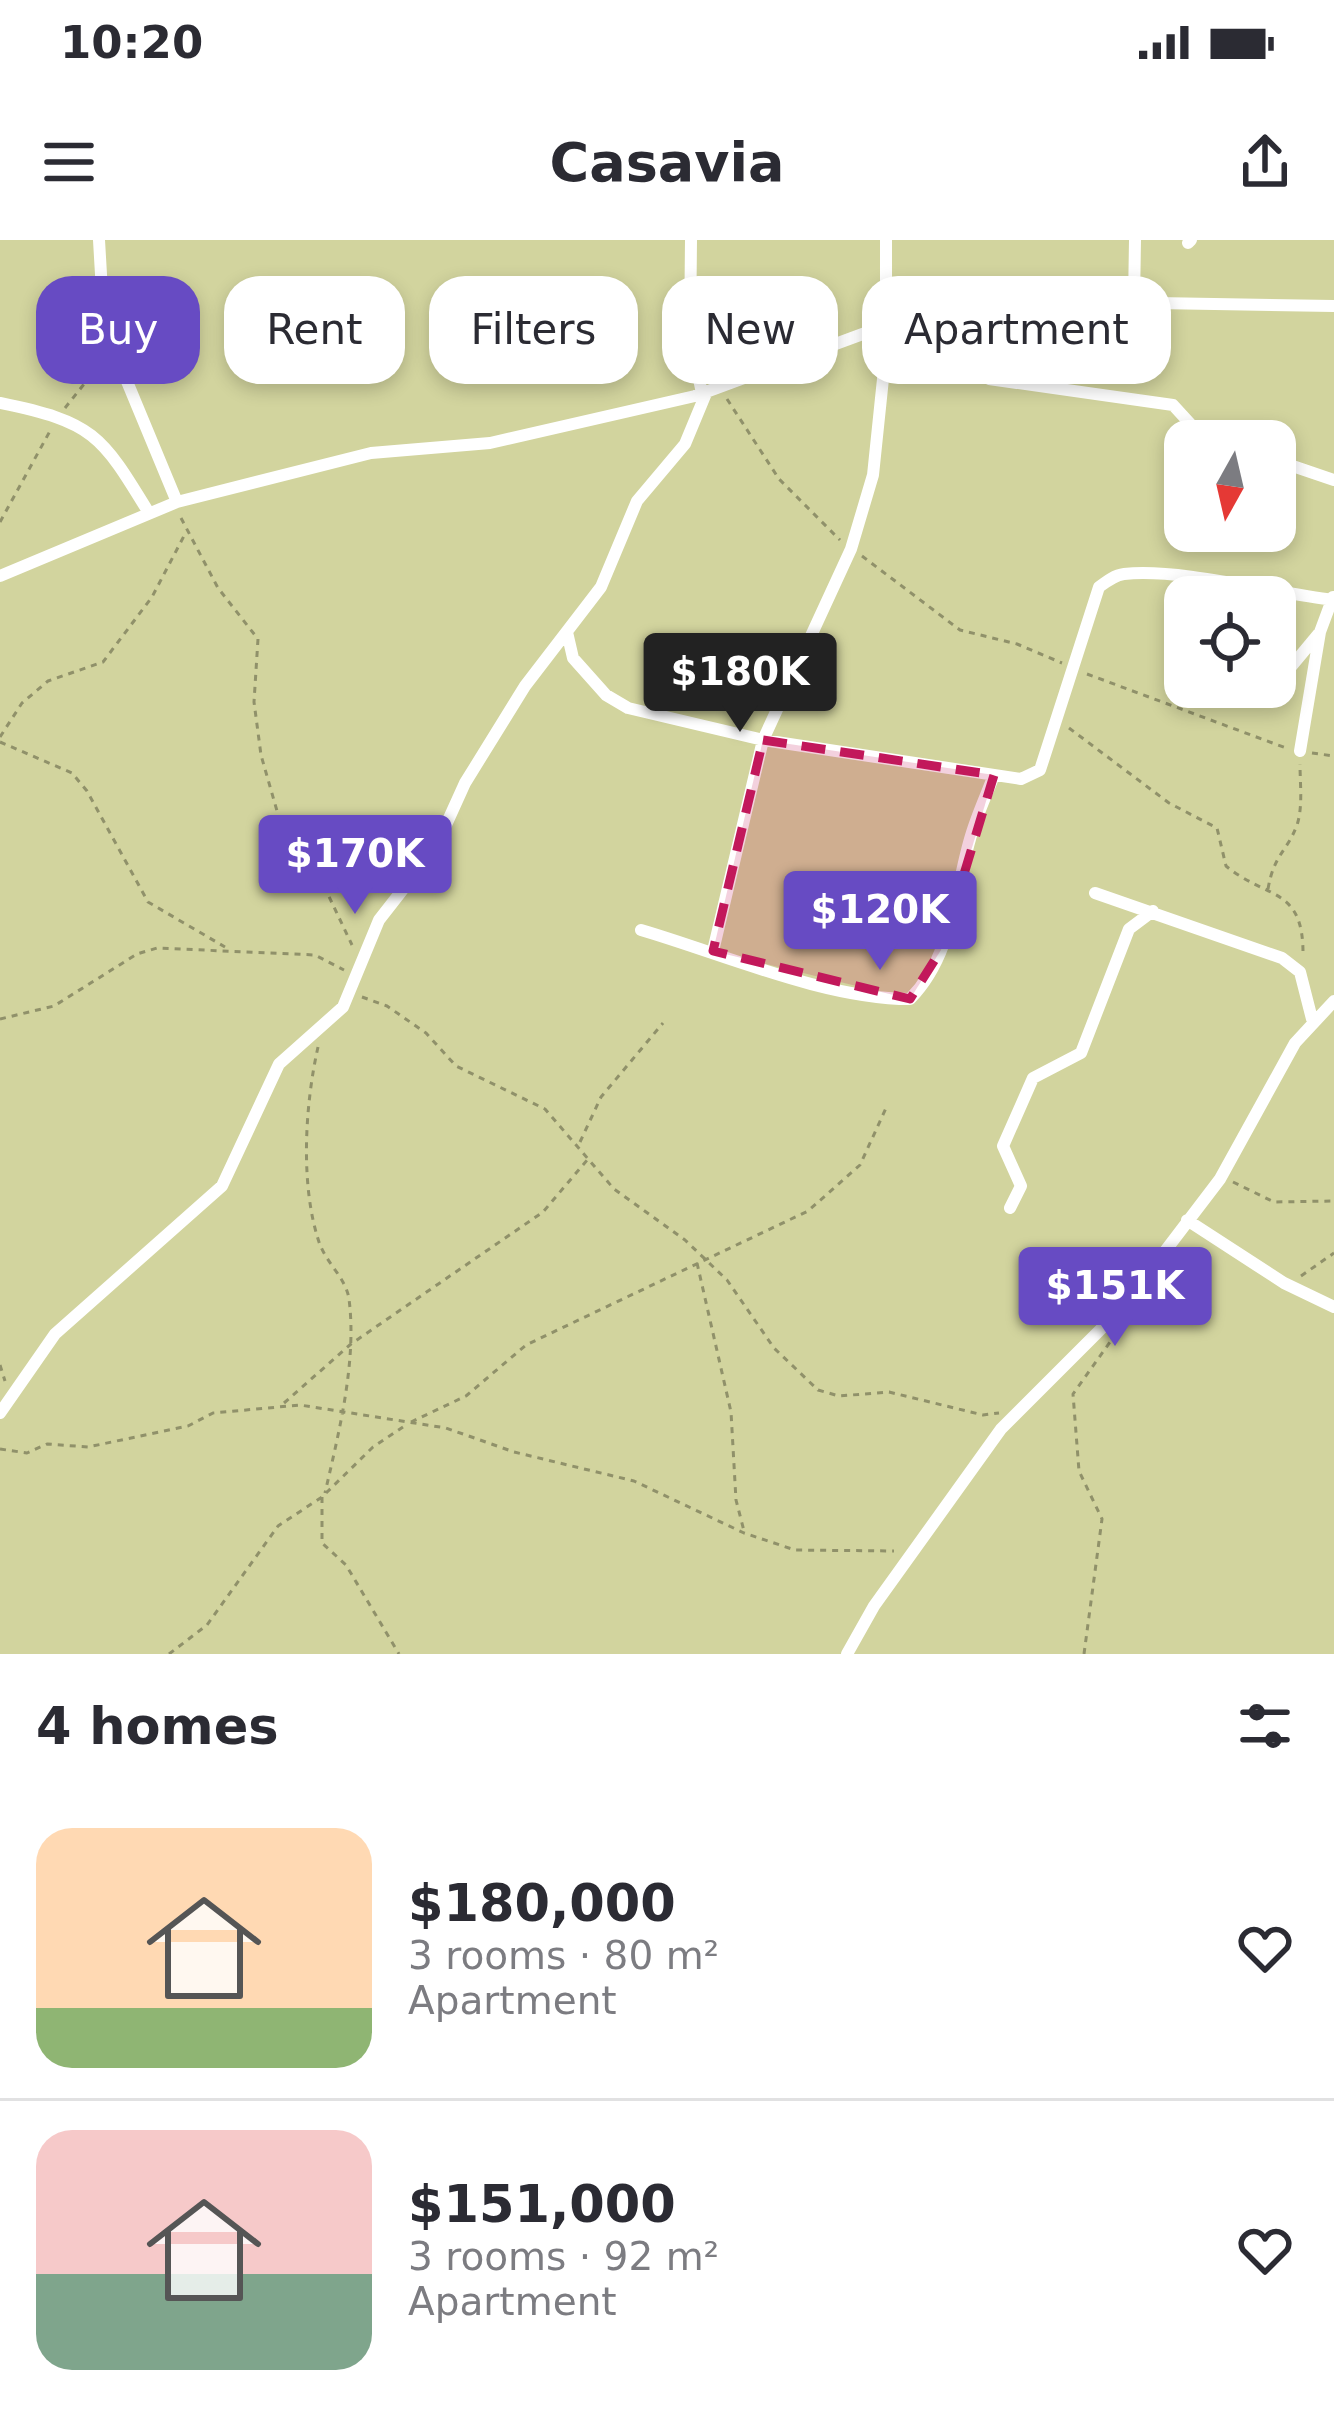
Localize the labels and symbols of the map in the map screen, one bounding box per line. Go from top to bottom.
north arrow [1164,420,1296,552]
pin: $180K [656,633,824,735]
pin: $170K [271,815,439,917]
pin: $120K [796,871,964,973]
pin: $151K [1031,1247,1199,1349]

